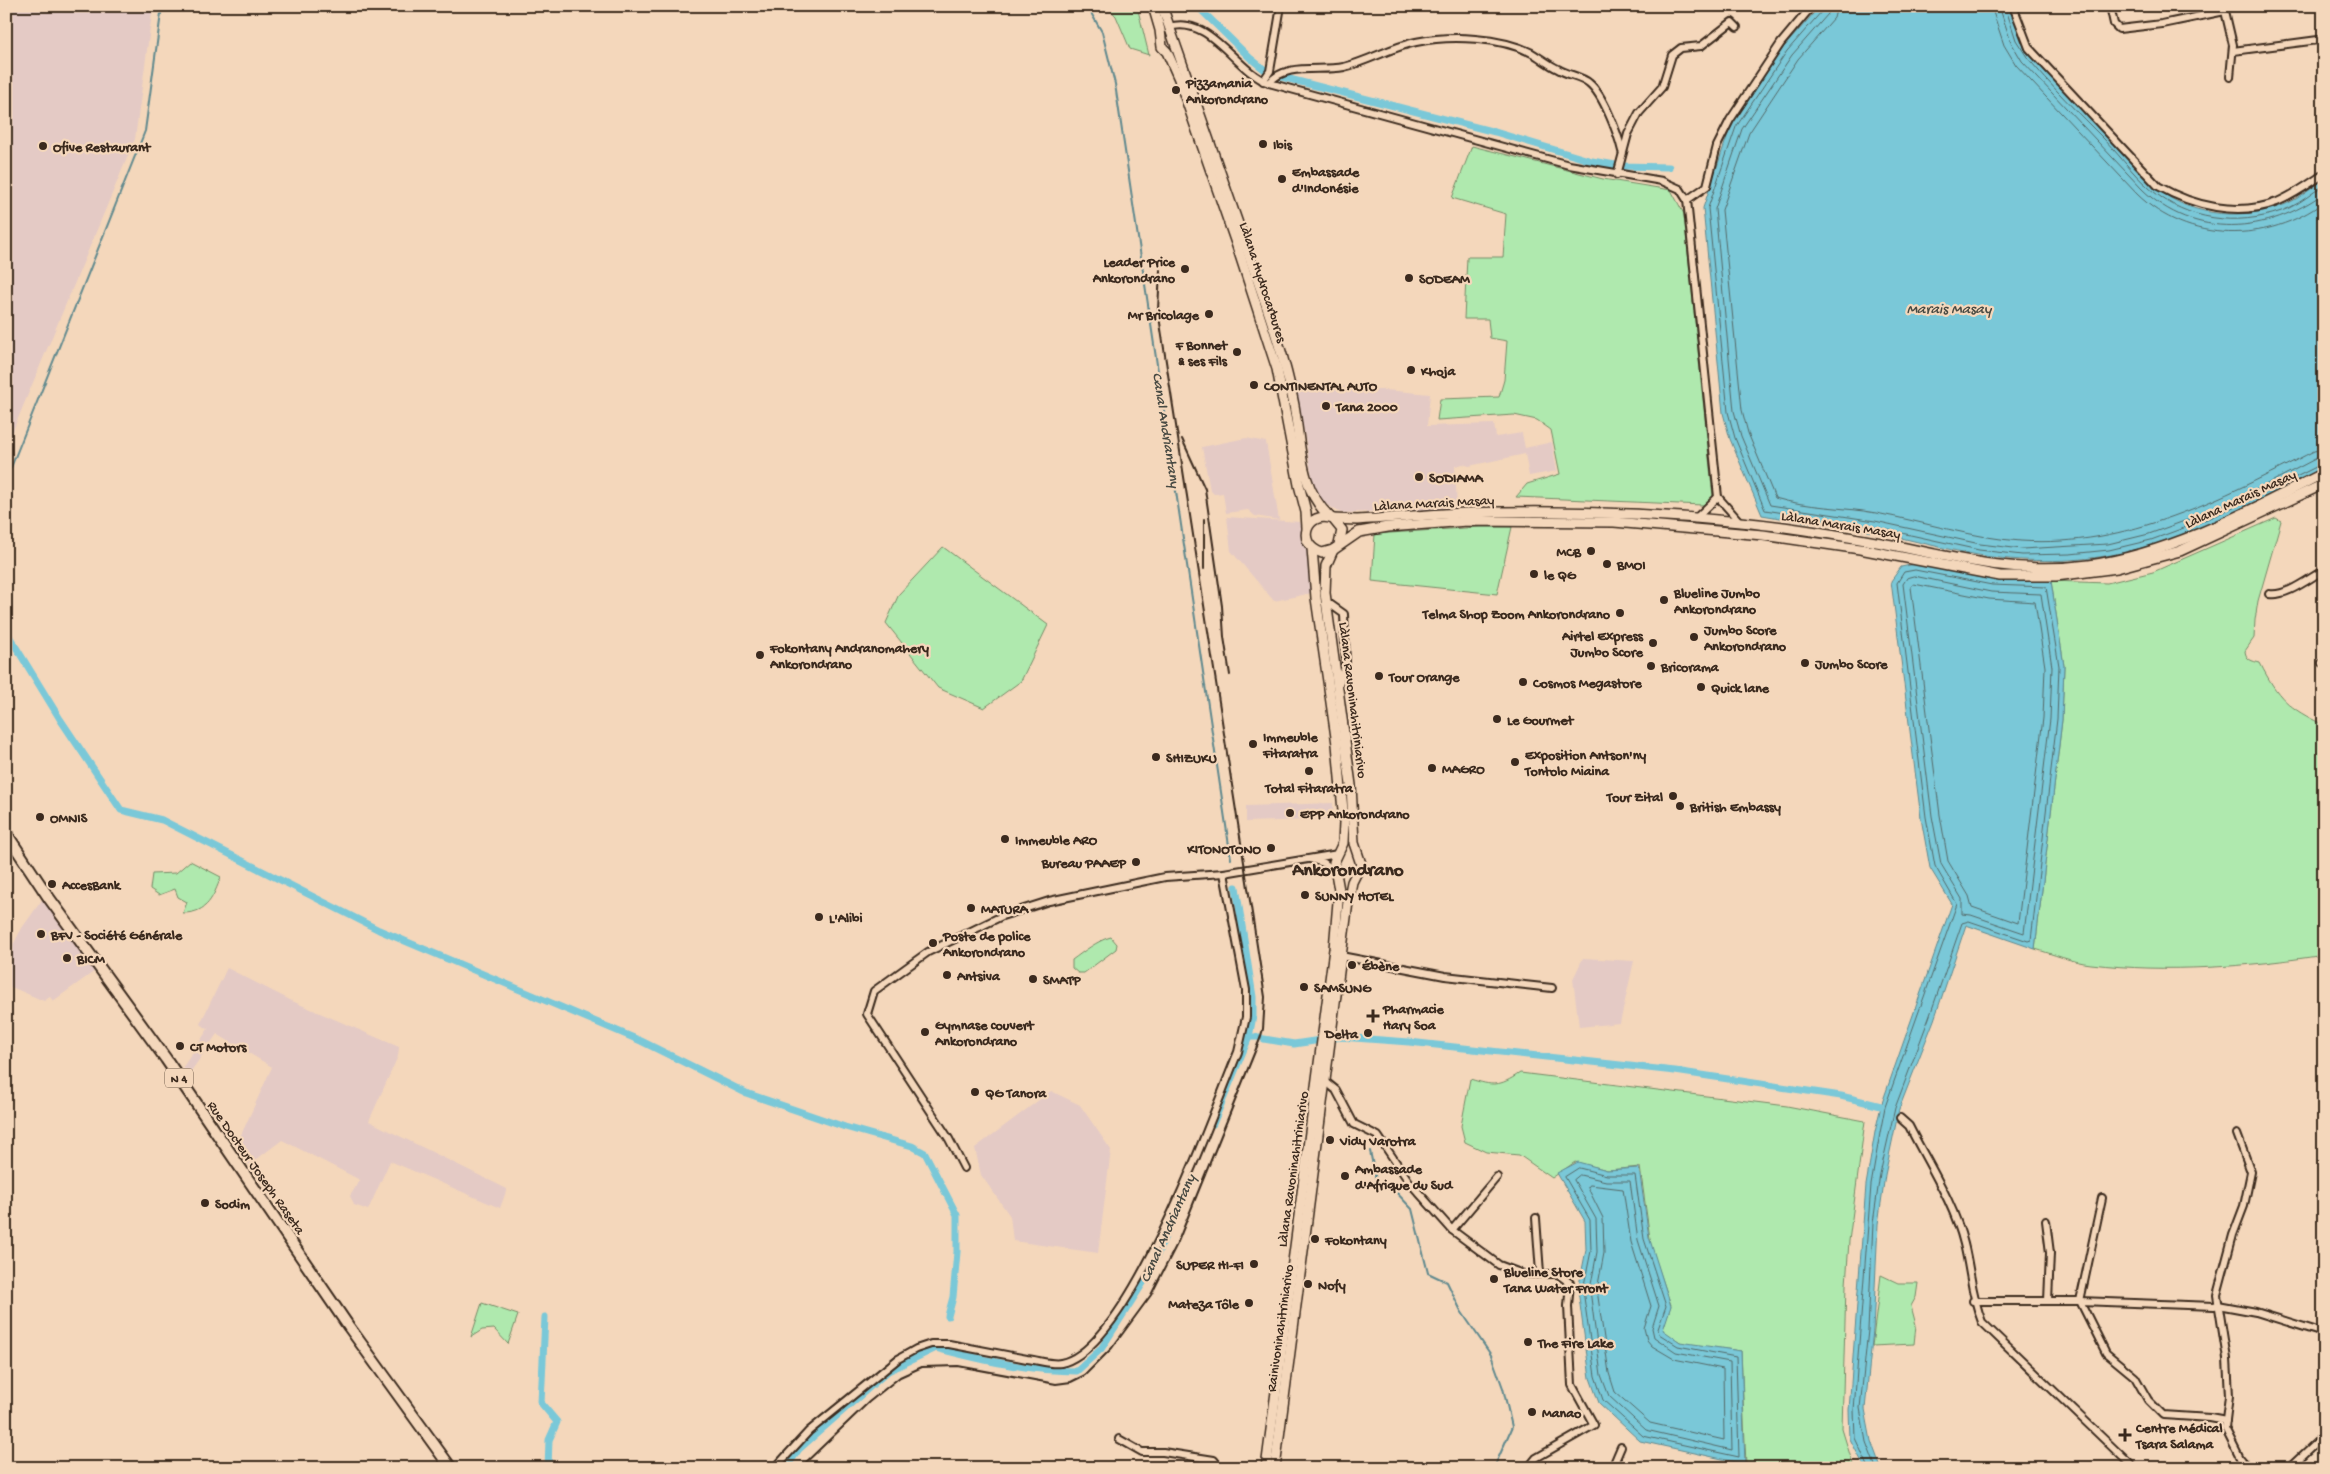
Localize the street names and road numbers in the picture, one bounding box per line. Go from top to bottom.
street label: Làlana Hydrocarbures [1234,220,1289,346]
street label: Làlana Marais Masay [2183,467,2299,533]
street label: Làlana Marais Masay [1374,493,1495,516]
street label: Làlana Marais Masay [1780,509,1902,544]
street label: Làlana Ravoninahitriniarivo [1333,621,1370,779]
road number: N 4 [165,1068,193,1088]
street label: Làlana Ravoninahitriniarivo [1275,1090,1314,1248]
street label: Rue Docteur Joseph Raseta [202,1098,308,1239]
street label: Rainivoninahitriniarivo [1264,1264,1299,1393]

